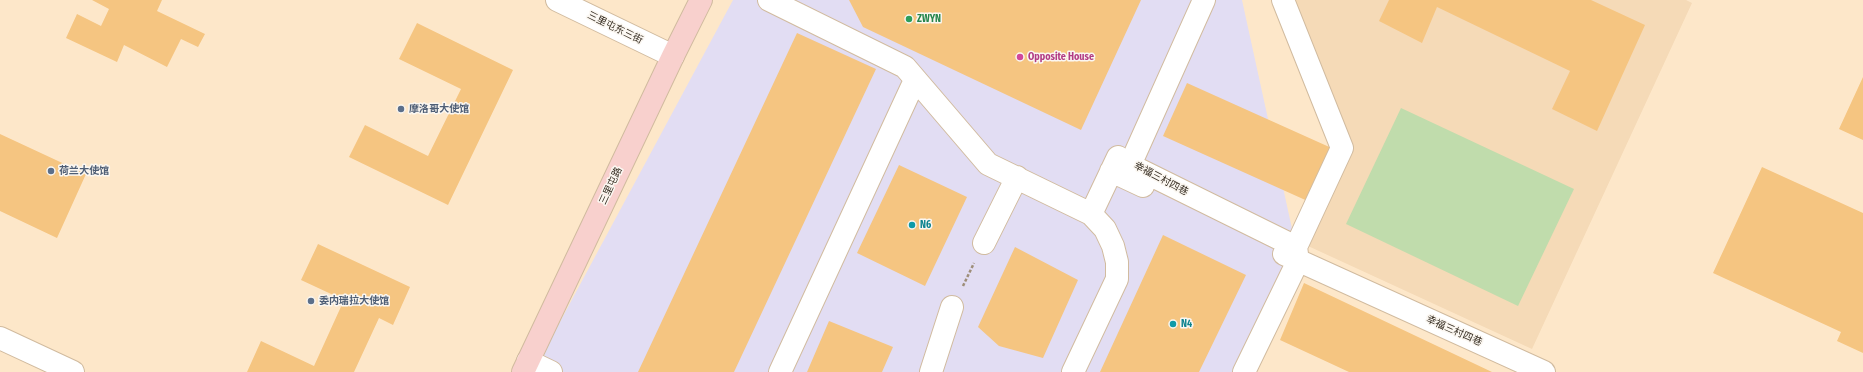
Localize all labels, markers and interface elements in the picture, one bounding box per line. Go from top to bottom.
street label: 三里屯东三街 [585,9,645,47]
place label: ZWYN [917,13,941,25]
marker: ZWYN [904,14,914,24]
place label: Opposite House [1028,51,1094,63]
marker: Opposite House [1015,52,1025,62]
place label: 摩洛哥大使馆 [409,103,469,115]
marker: 摩洛哥大使馆 [396,104,406,114]
street label: 幸福三村四巷 [1132,160,1190,198]
place label: 荷兰大使馆 [59,165,109,177]
street label: 三里屯路 [597,165,625,207]
marker: 荷兰大使馆 [46,166,56,176]
place label: N6 [920,219,931,231]
marker: N6 [907,220,917,230]
place label: 委内瑞拉大使馆 [319,295,389,307]
marker: 委内瑞拉大使馆 [306,296,316,306]
street label: 幸福三村四巷 [1424,313,1484,349]
place label: N4 [1181,318,1192,330]
marker: N4 [1168,319,1178,329]

